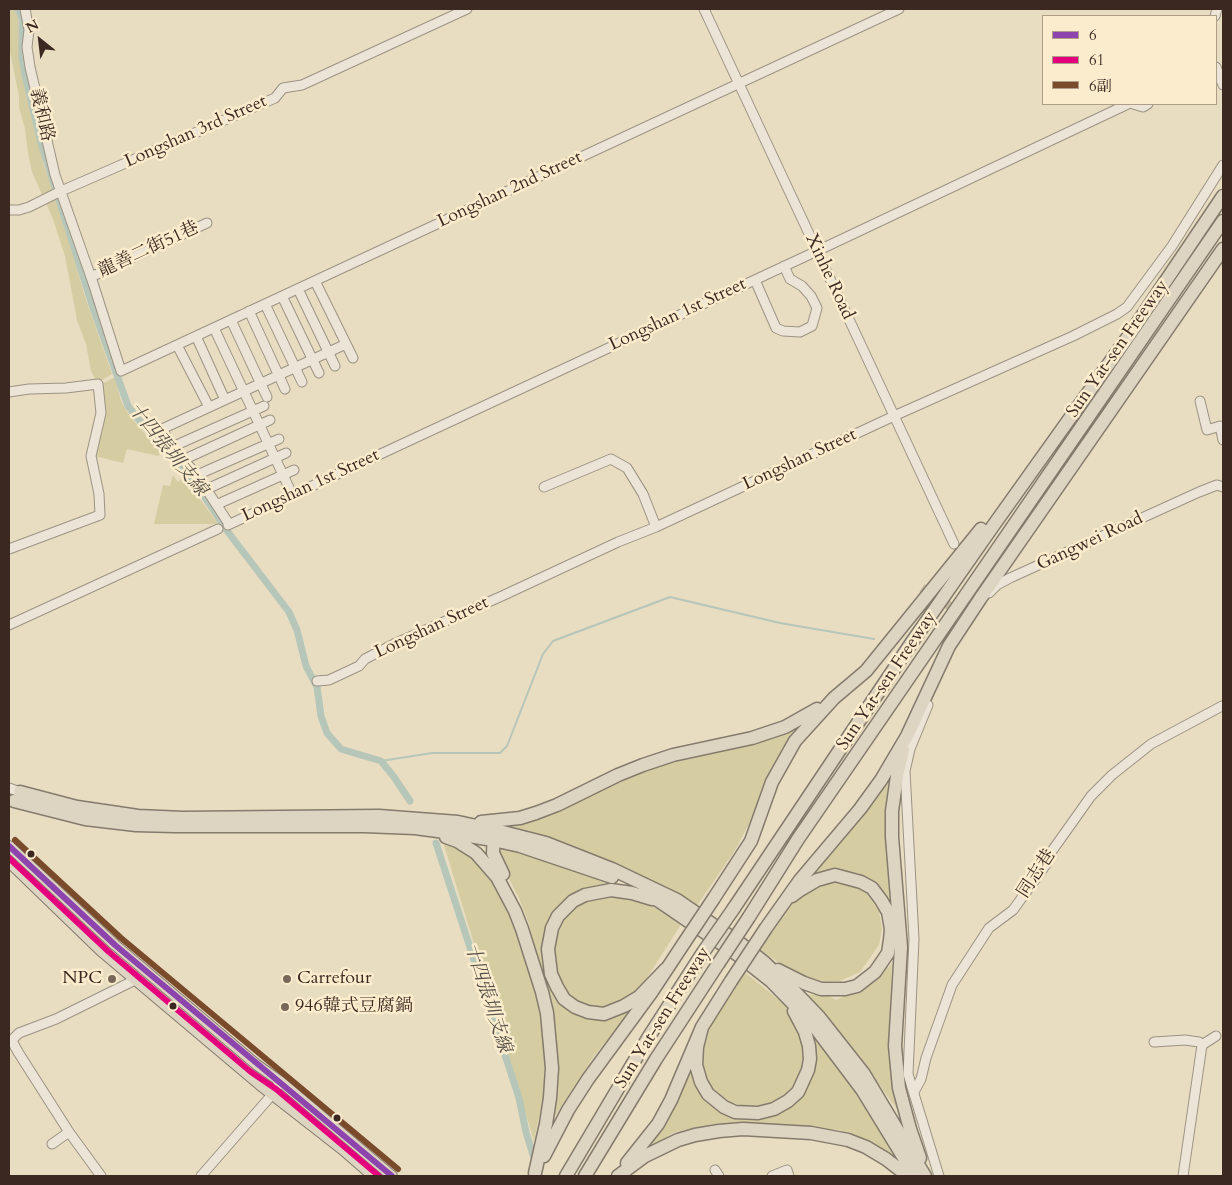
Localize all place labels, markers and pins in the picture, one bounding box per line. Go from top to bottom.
unlabelled marker [26,849,36,859]
place label: NPC [62,968,102,990]
place label: Carrefour [297,968,372,990]
marker: NPC [106,973,118,985]
marker: Carrefour [281,973,293,985]
place label: 946韓式豆腐鍋 [295,996,413,1018]
unlabelled marker [168,1001,178,1011]
marker: 946韓式豆腐鍋 [279,1001,291,1013]
unlabelled marker [332,1113,342,1123]

